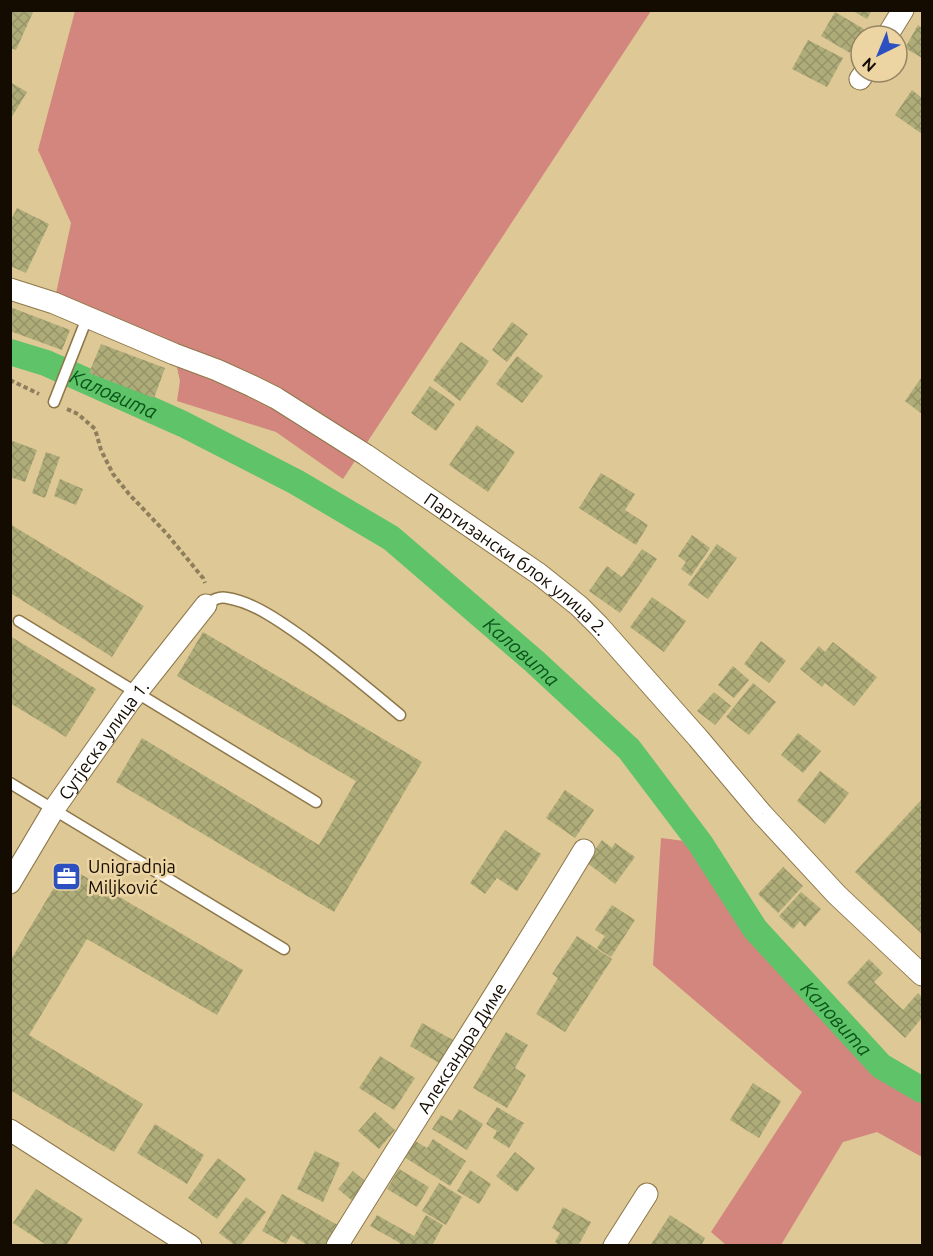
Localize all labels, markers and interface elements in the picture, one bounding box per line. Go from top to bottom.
north arrow [849,24,909,84]
text: N [858,54,879,76]
water label: Каловита [67,364,161,423]
street label: Партизански блок улица 2. [421,488,612,639]
water label: Каловита [479,612,565,691]
street label: Сутјеска улица 1. [54,676,152,803]
place label: Unigradnja Miljković [88,856,176,897]
office icon: Unigradnja Miljković [51,860,83,892]
water label: Каловита [797,976,877,1060]
street label: Александра Диме [413,979,510,1117]

